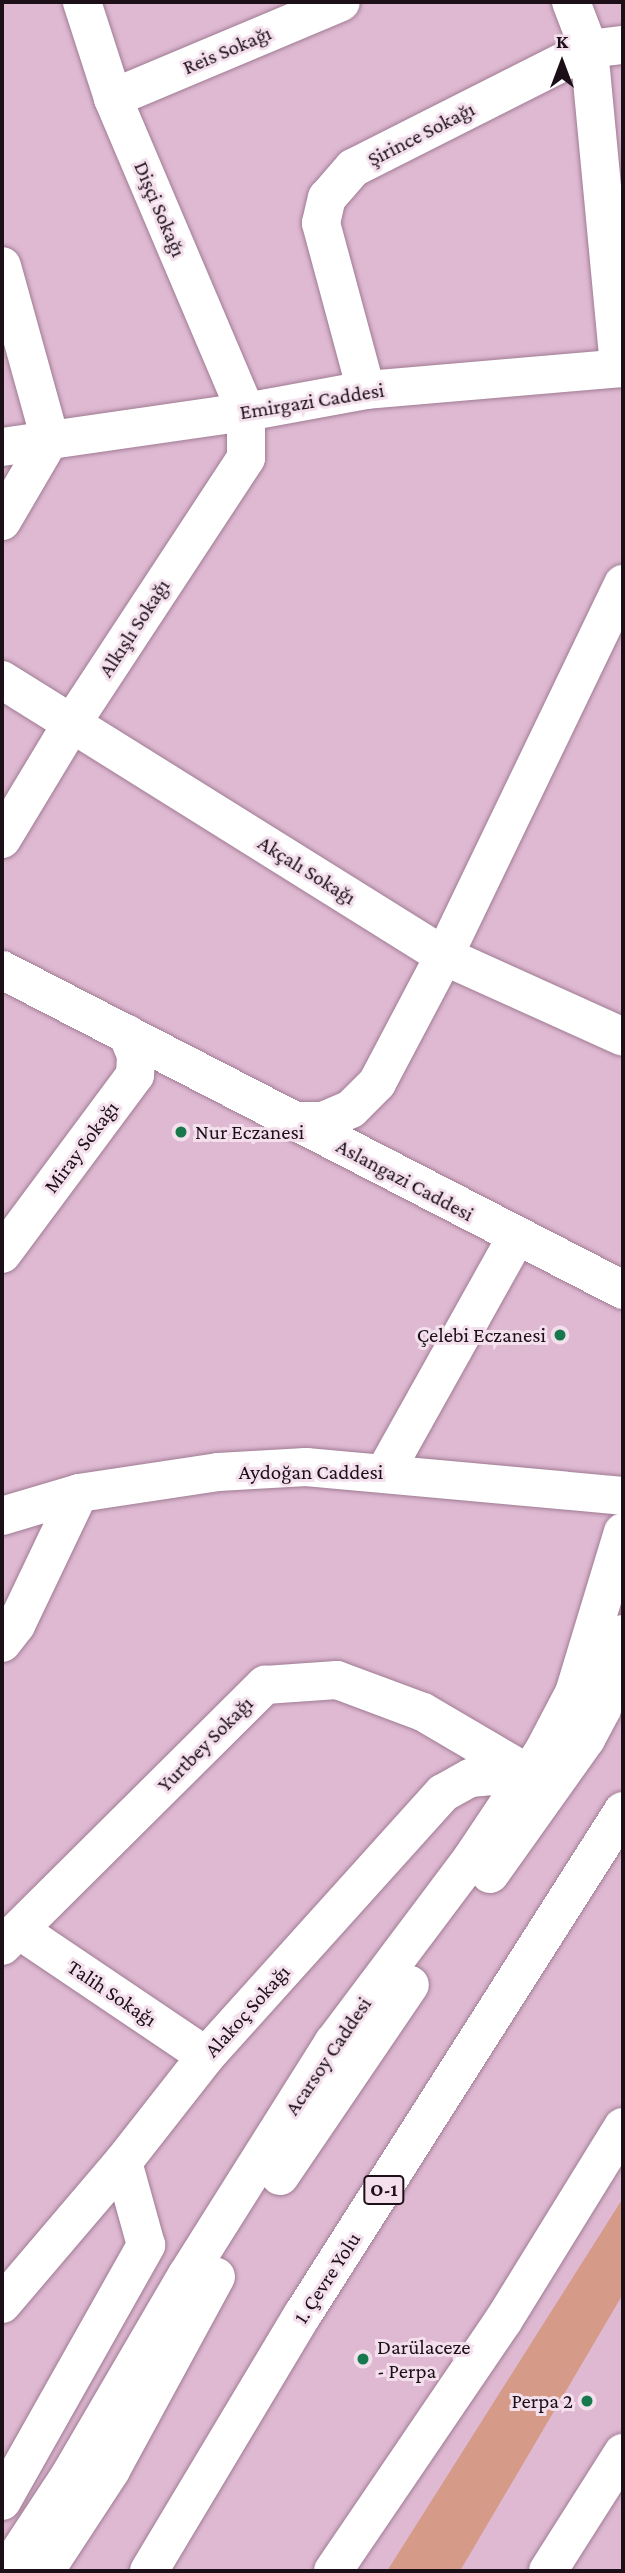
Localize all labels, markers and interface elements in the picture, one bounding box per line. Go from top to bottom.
street label: Reis Sokağı [179,20,275,80]
north arrow [527,28,597,98]
text: K [556,31,568,52]
street label: Şirince Sokağı [363,96,479,172]
street label: Dişçi Sokağı [129,157,191,261]
street label: Emirgazi Caddesi [238,377,386,425]
street label: Alkışlı Sokağı [93,574,175,682]
street label: Akçalı Sokağı [253,830,361,910]
street label: Miray Sokağı [38,1096,124,1198]
place label: Nur Eczanesi [195,1119,304,1145]
marker: Nur Eczanesi [173,1124,189,1140]
street label: Aslangazi Caddesi [332,1133,478,1227]
place label: Çelebi Eczanesi [417,1322,546,1348]
marker: Çelebi Eczanesi [552,1327,568,1343]
street label: Aydoğan Caddesi [239,1459,383,1485]
street label: Yurtbey Sokağı [152,1691,258,1797]
street label: Talih Sokağı [63,1954,161,2032]
street label: Alakoç Sokağı [199,1960,295,2062]
street label: Acarsoy Caddesi [279,1992,377,2120]
road number: O-1 [363,2174,405,2206]
street label: 1. Çevre Yolu [288,2228,366,2328]
place label: Darülaceze - Perpa [377,2334,471,2384]
marker: Darülaceze - Perpa [355,2351,371,2367]
place label: Perpa 2 [511,2388,573,2414]
marker: Perpa 2 [579,2393,595,2409]

